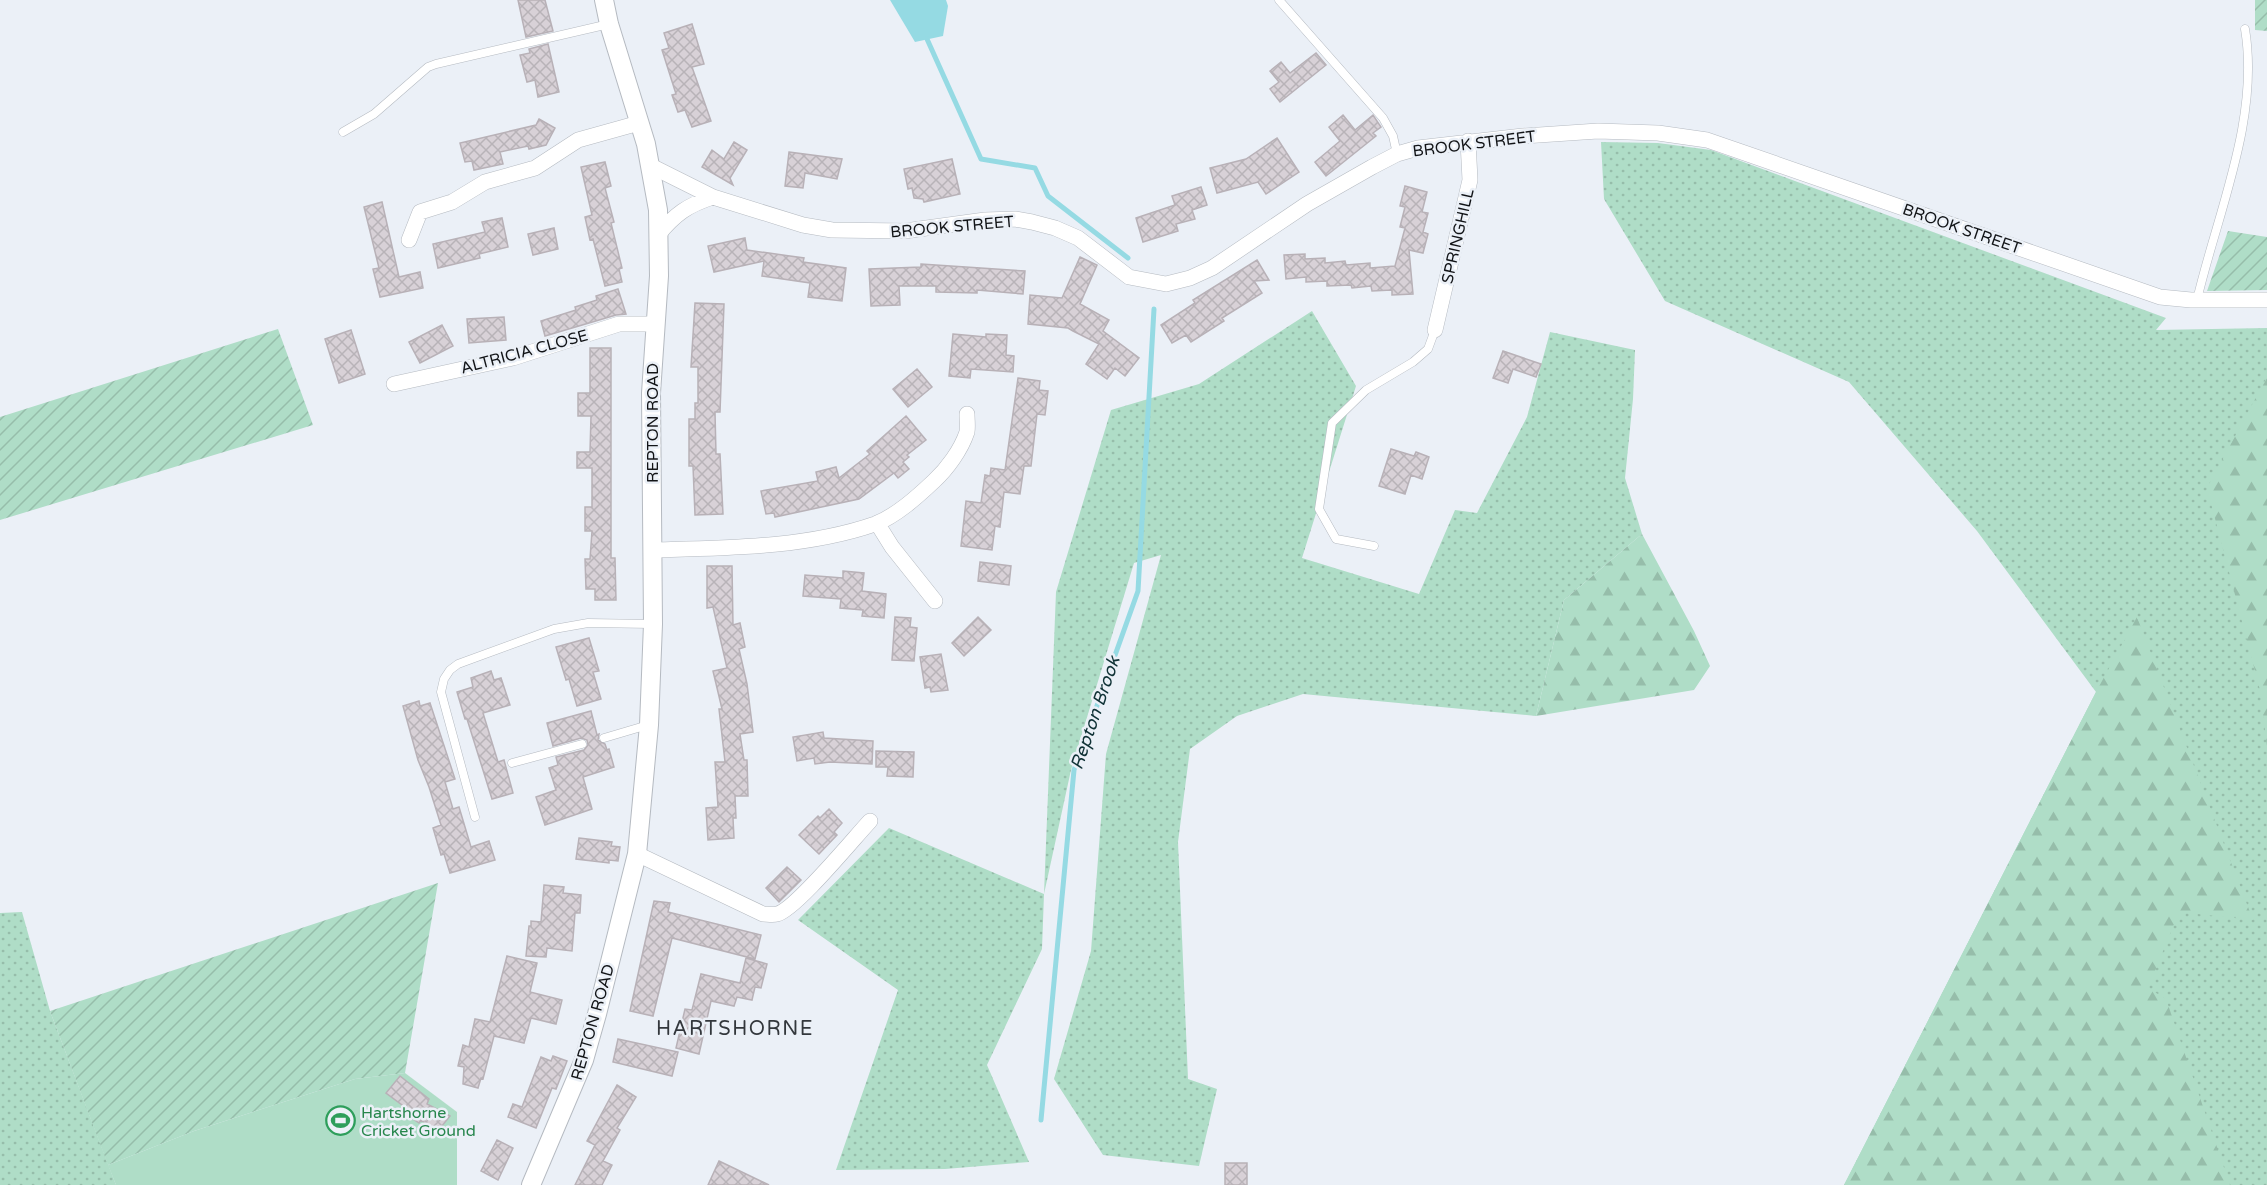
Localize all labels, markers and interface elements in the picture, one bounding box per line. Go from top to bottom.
street label: BROOK STREET [1411,126,1537,161]
street label: SPRINGHILL [1437,187,1479,286]
street label: BROOK STREET [1900,199,2024,259]
street label: BROOK STREET [889,212,1015,242]
street label: ALTRICIA CLOSE [458,325,590,379]
street label: REPTON ROAD [643,363,663,483]
water label: Repton Brook [1065,652,1125,773]
street label: REPTON ROAD [567,962,619,1083]
district label: HARTSHORNE [656,1017,814,1041]
place label: Hartshorne Cricket Ground [361,1103,476,1141]
sports icon: Hartshorne Cricket Ground [324,1105,356,1137]

